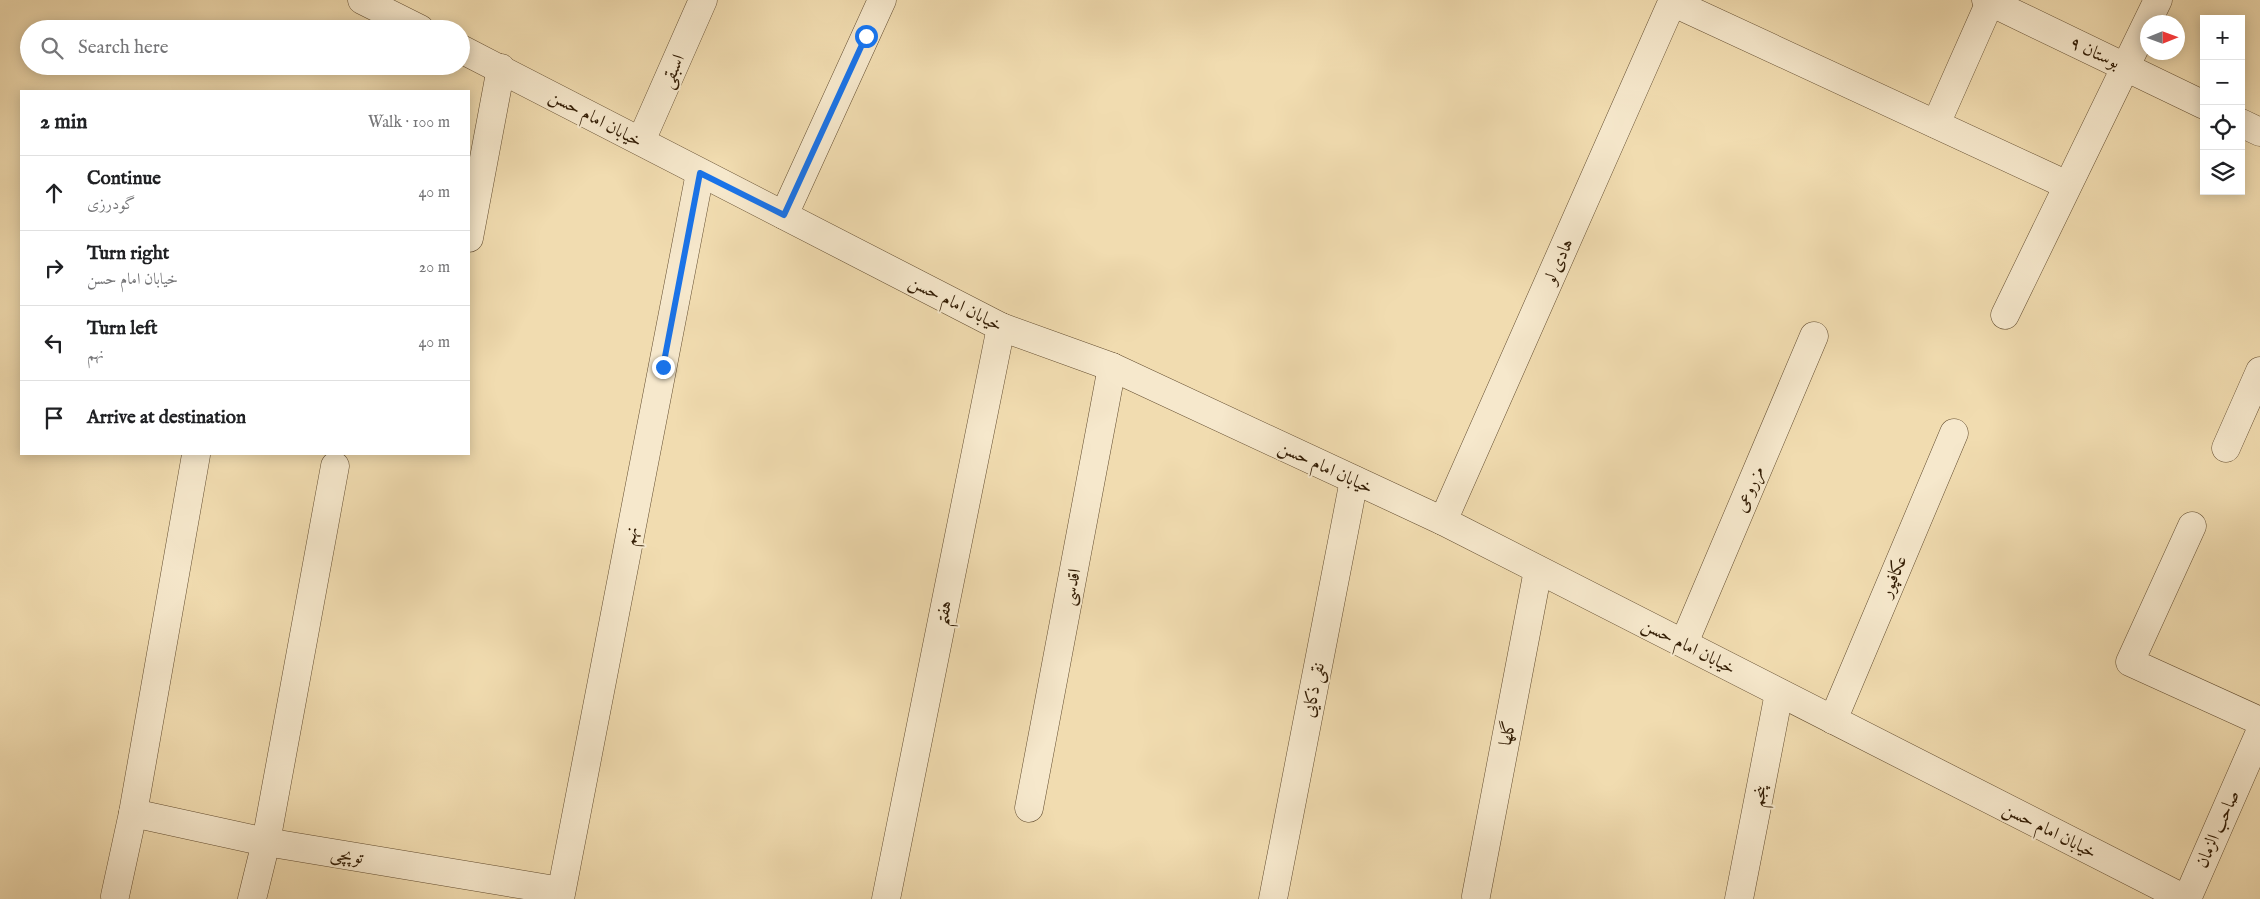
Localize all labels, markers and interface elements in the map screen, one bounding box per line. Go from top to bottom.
north arrow [2140,15,2185,60]
map controls [2200,15,2245,195]
button: + [2200,15,2245,60]
search box [20,20,470,75]
route start [855,25,878,48]
street label: بوستان ۹ [2065,32,2123,75]
icon: search [38,34,66,62]
text: Search here [78,36,169,60]
street label: اسبقی [656,51,691,92]
button: − [2200,60,2245,105]
street label: خیابان امام حسن [543,85,646,156]
button: locate [2200,105,2245,150]
text: 2 min [40,109,87,136]
text: Walk · 100 m [368,113,450,133]
button: layers [2200,150,2245,195]
text: Continue [87,167,161,191]
icon: ahead [40,179,68,207]
text: 40 m [418,183,450,203]
text: گودرزی [87,195,135,215]
street label: هادی لو [1538,235,1580,290]
text: Turn right [87,242,169,266]
icon: right [40,254,68,282]
text: 20 m [419,258,450,278]
text: خیابان امام حسن [87,270,178,290]
street label: خیابان امام حسن [903,271,1006,340]
text: Turn left [87,317,158,341]
icon: left [40,329,68,357]
text: 40 m [418,333,450,353]
text: نهم [87,345,104,365]
route end [652,356,675,379]
icon: arrive [40,404,68,432]
text: Arrive at destination [87,406,246,430]
street label: خیابان امام حسن [1273,436,1377,503]
street label: مزروعی [1730,463,1770,516]
street label: نهم [618,525,648,549]
street label: عکافپور [1875,552,1913,603]
street label: اقدسی [1058,567,1087,608]
street label: هفتم [931,599,963,629]
street label: خیابان امام حسن [1636,614,1739,683]
street label: نقی ذکایی [1298,661,1331,720]
street label: گلها [1494,719,1522,748]
street label: پنجم [1747,782,1778,810]
street label: صاحب الزمان [2191,787,2246,872]
street label: خیابان امام حسن [1997,798,2100,867]
street label: توپچی [329,843,366,871]

